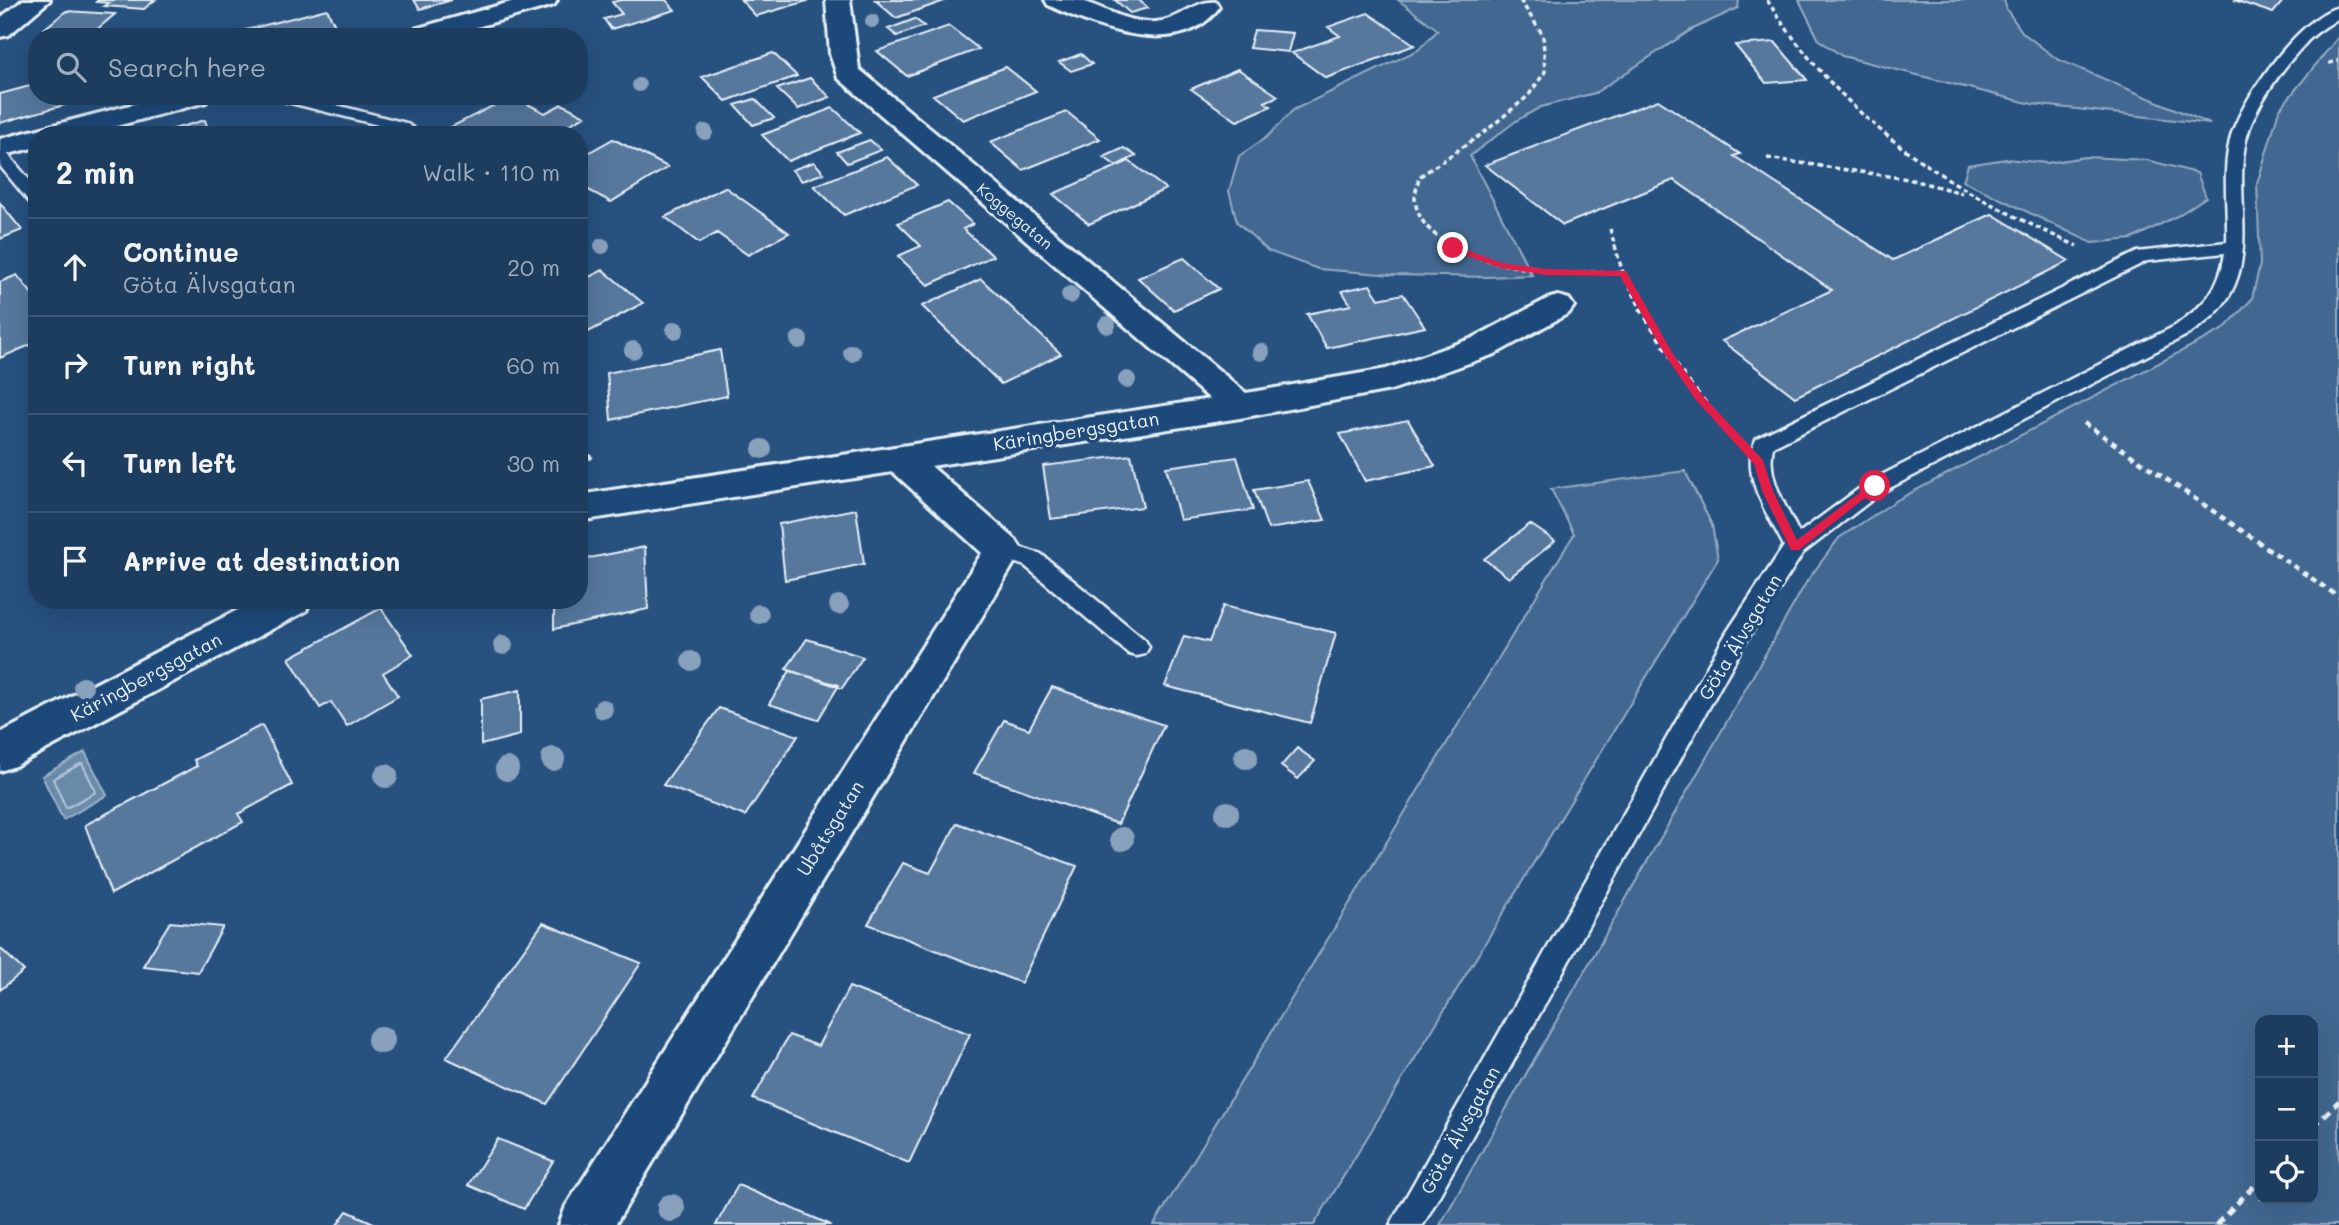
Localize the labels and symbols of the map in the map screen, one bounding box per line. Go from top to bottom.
street label: Koggegatan [973,178,1058,253]
route end [1437,232,1468,263]
street label: Käringbergsgatan [991,405,1161,456]
route start [1859,470,1890,501]
street label: Göta Älvsgatan [1692,569,1787,704]
street label: Käringbergsgatan [66,626,226,727]
street label: Ubåtsgatan [790,775,869,880]
street label: Göta Älvsgatan [1414,1061,1505,1198]

